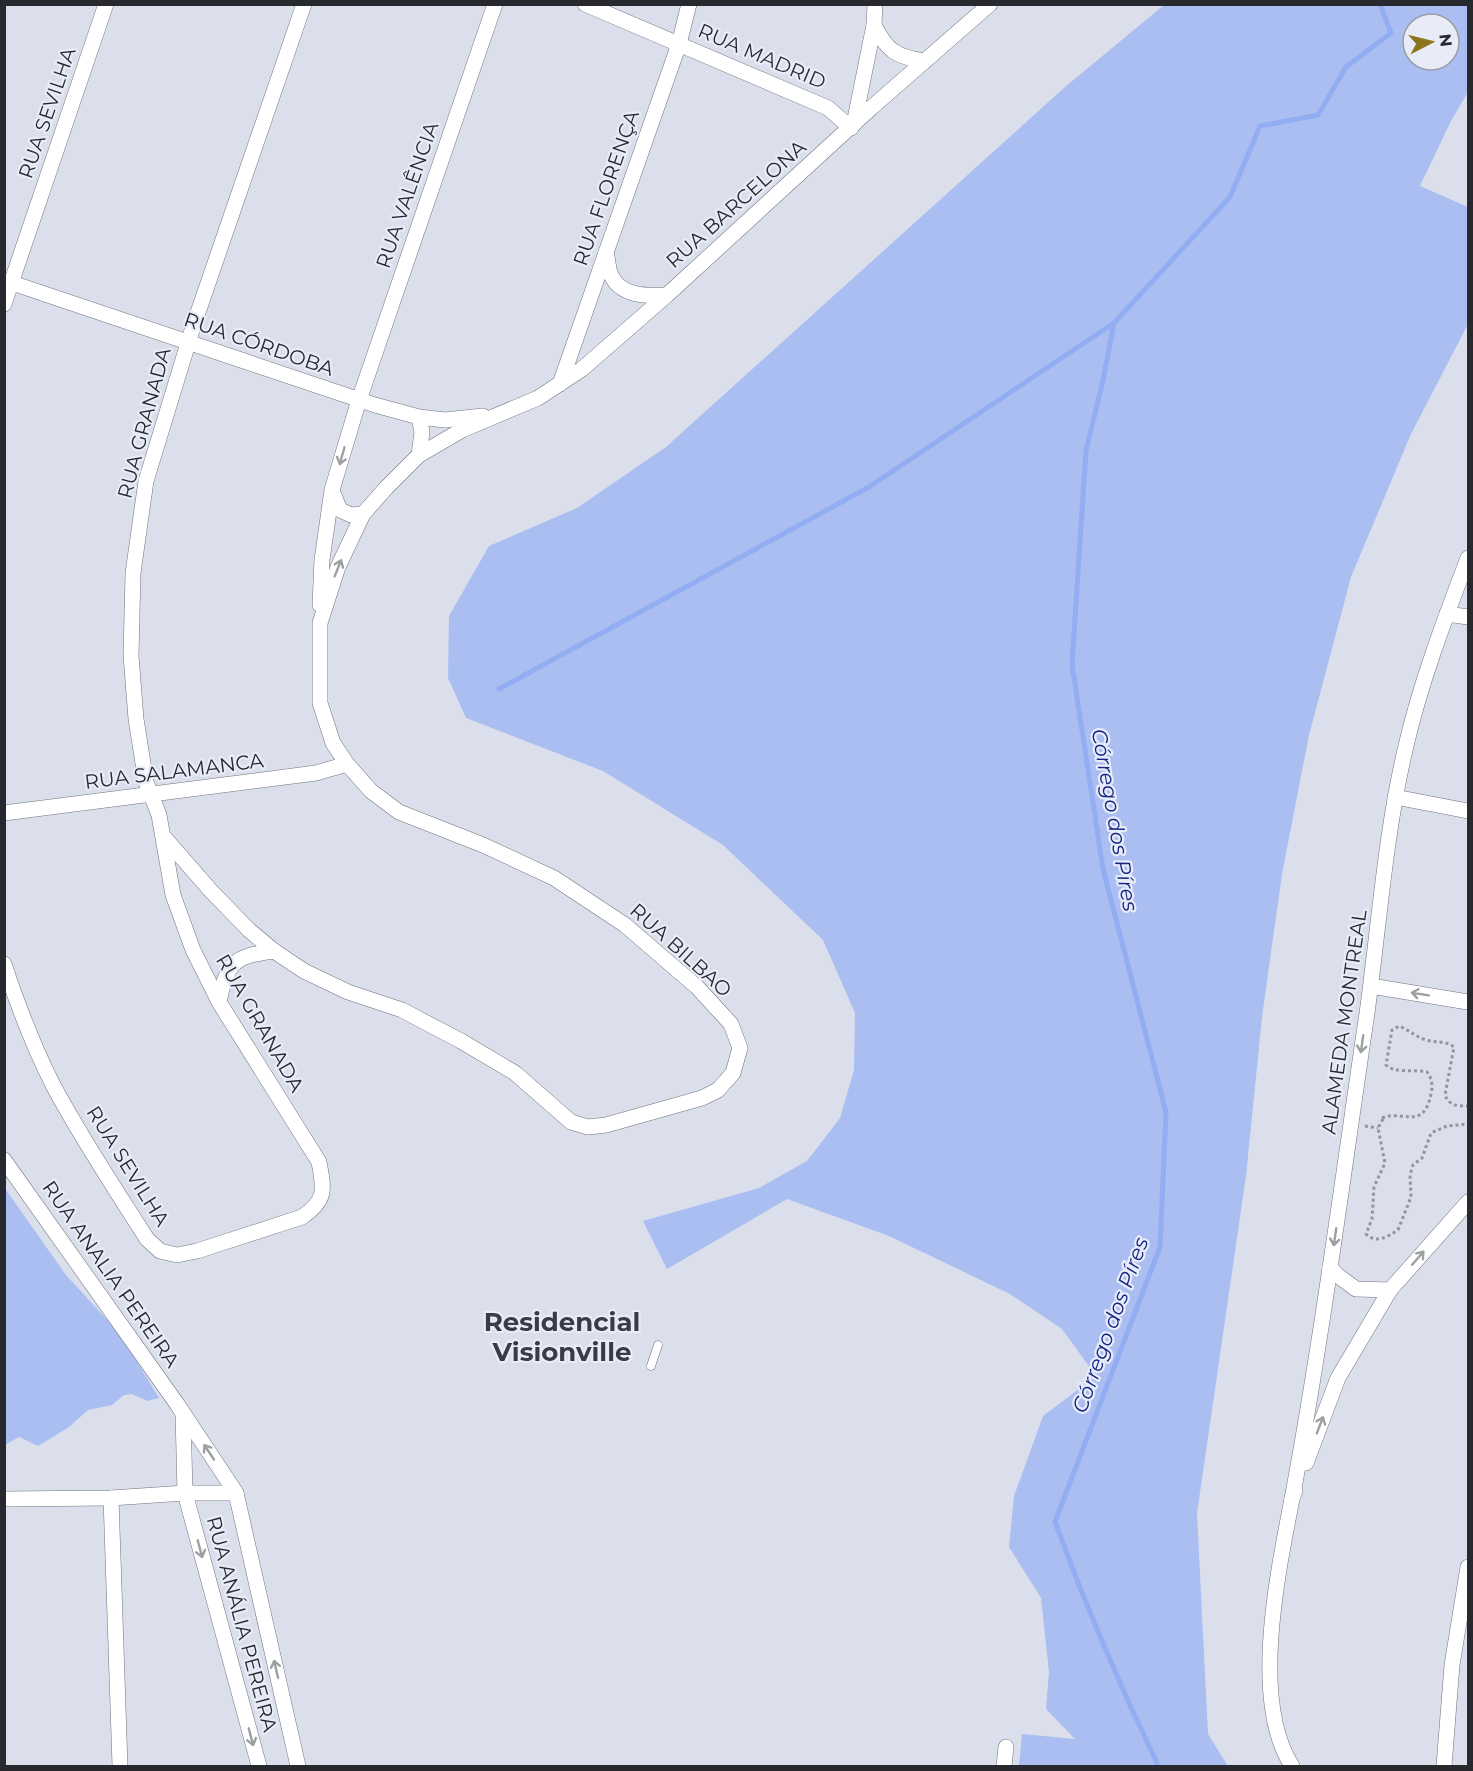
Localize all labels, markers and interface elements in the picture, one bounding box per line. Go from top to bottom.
north arrow [1401,12,1461,72]
street label: RUA MADRID [694,18,830,94]
text: N [1435,33,1456,48]
street label: RUA SEVILHA [13,44,81,182]
street label: RUA FLORENÇA [568,107,644,269]
street label: RUA VALÊNCIA [371,118,443,271]
street label: RUA BARCELONA [661,134,811,273]
street label: RUA CÓRDOBA [181,307,338,381]
street label: RUA GRANADA [112,344,176,501]
one-way arrow [336,446,347,465]
one-way arrow [333,559,344,577]
water label: Córrego dos Píres [1087,727,1143,913]
street label: RUA SALAMANCA [83,748,266,794]
street label: RUA BILBAO [625,898,737,1002]
street label: ALAMEDA MONTREAL [1316,908,1372,1136]
street label: RUA GRANADA [211,950,309,1097]
one-way arrow [1410,988,1430,999]
one-way arrow [1357,1033,1368,1053]
street label: RUA SEVILHA [81,1101,175,1231]
street label: RUA ANALIA PEREIRA [37,1176,185,1372]
one-way arrow [1329,1226,1340,1246]
water label: Córrego dos Píres [1067,1234,1153,1416]
one-way arrow [1411,1251,1425,1266]
district label: Residencial Visionville [484,1306,640,1368]
one-way arrow [1315,1416,1326,1435]
one-way arrow [203,1444,216,1461]
street label: RUA ANÁLIA PEREIRA [202,1514,283,1735]
one-way arrow [195,1539,207,1558]
one-way arrow [270,1659,281,1679]
one-way arrow [246,1727,257,1746]

